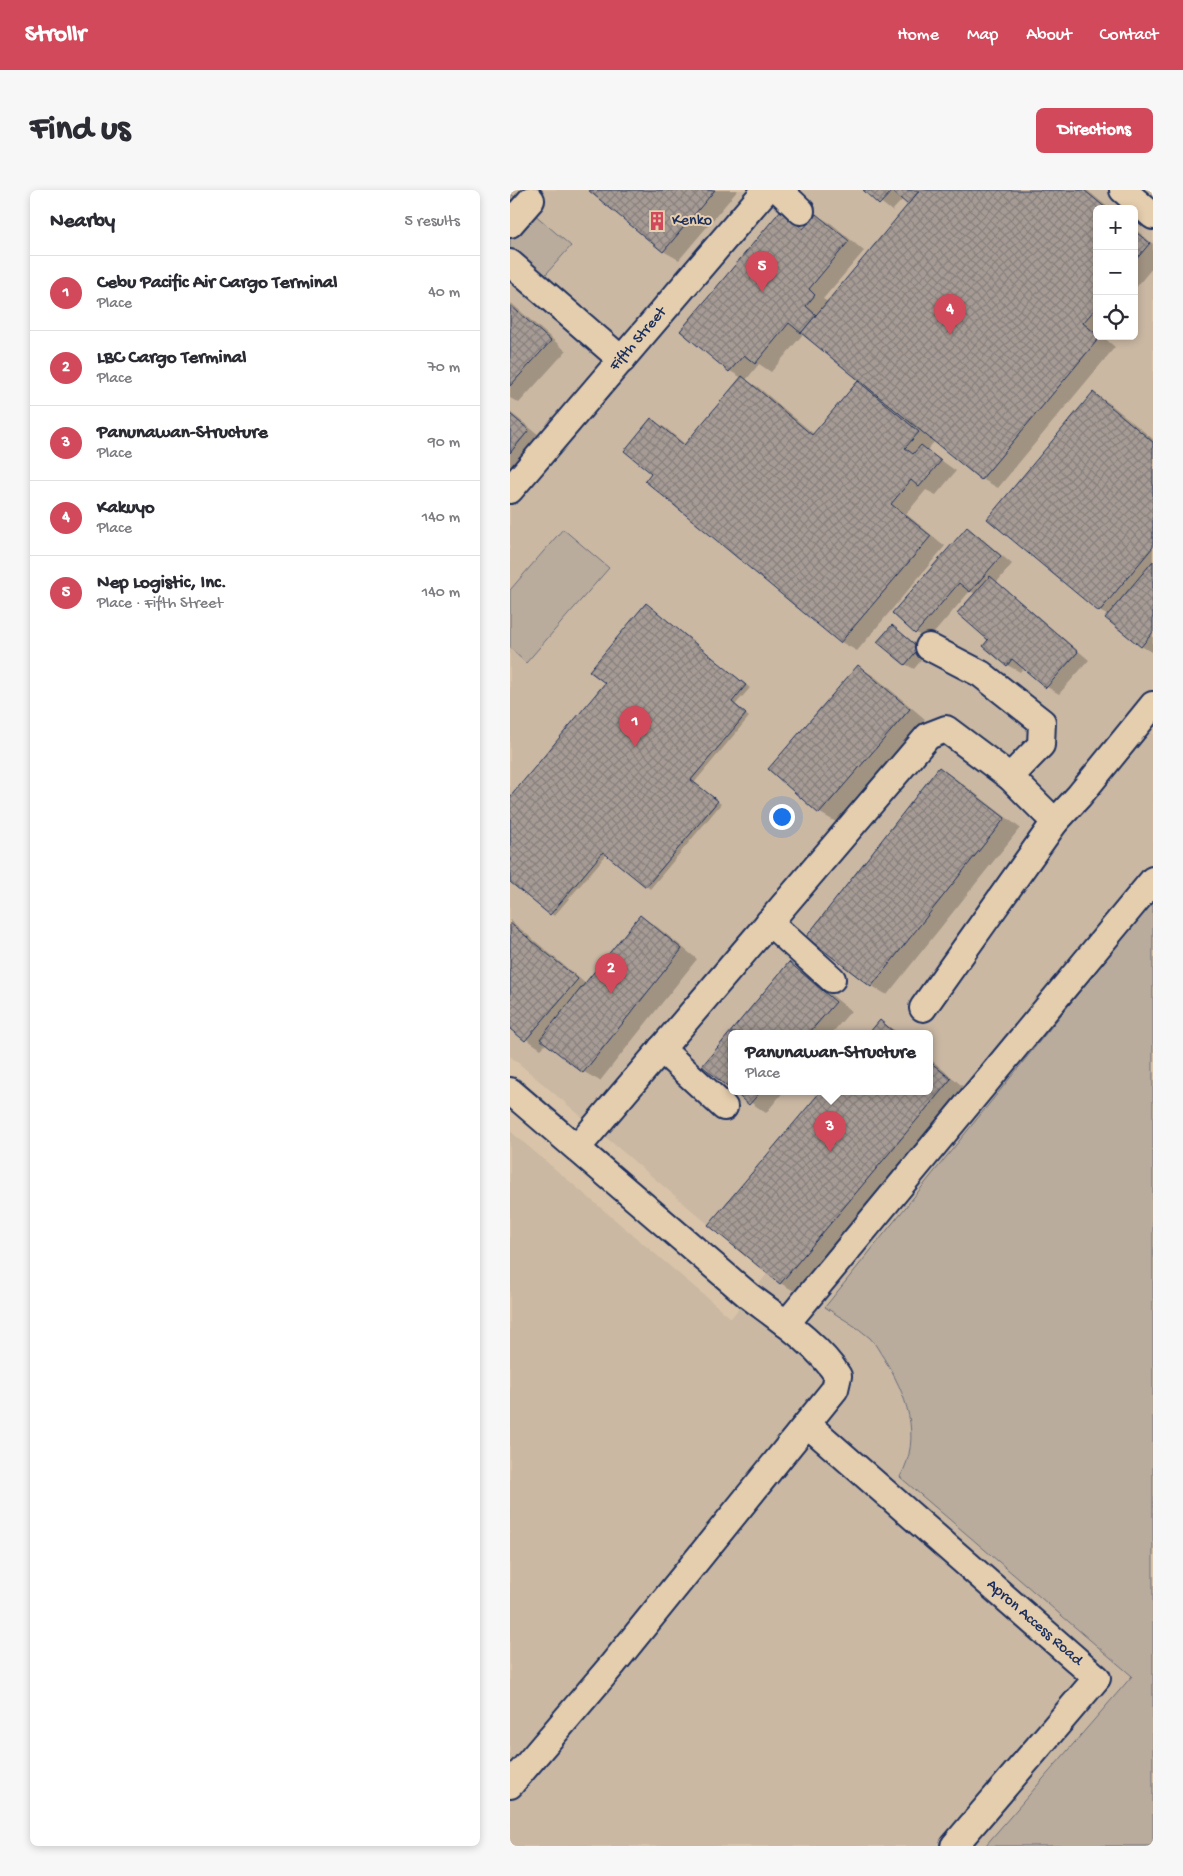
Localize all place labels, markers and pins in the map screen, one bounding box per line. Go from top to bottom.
building icon: Kenko [646,210,668,232]
place label: Kenko [672,212,712,231]
pin: 5 [746,251,778,292]
pin: 4 [934,294,966,335]
pin: 1 [619,706,651,747]
pin: 2 [595,953,627,994]
pin: 3 [814,1111,846,1152]

